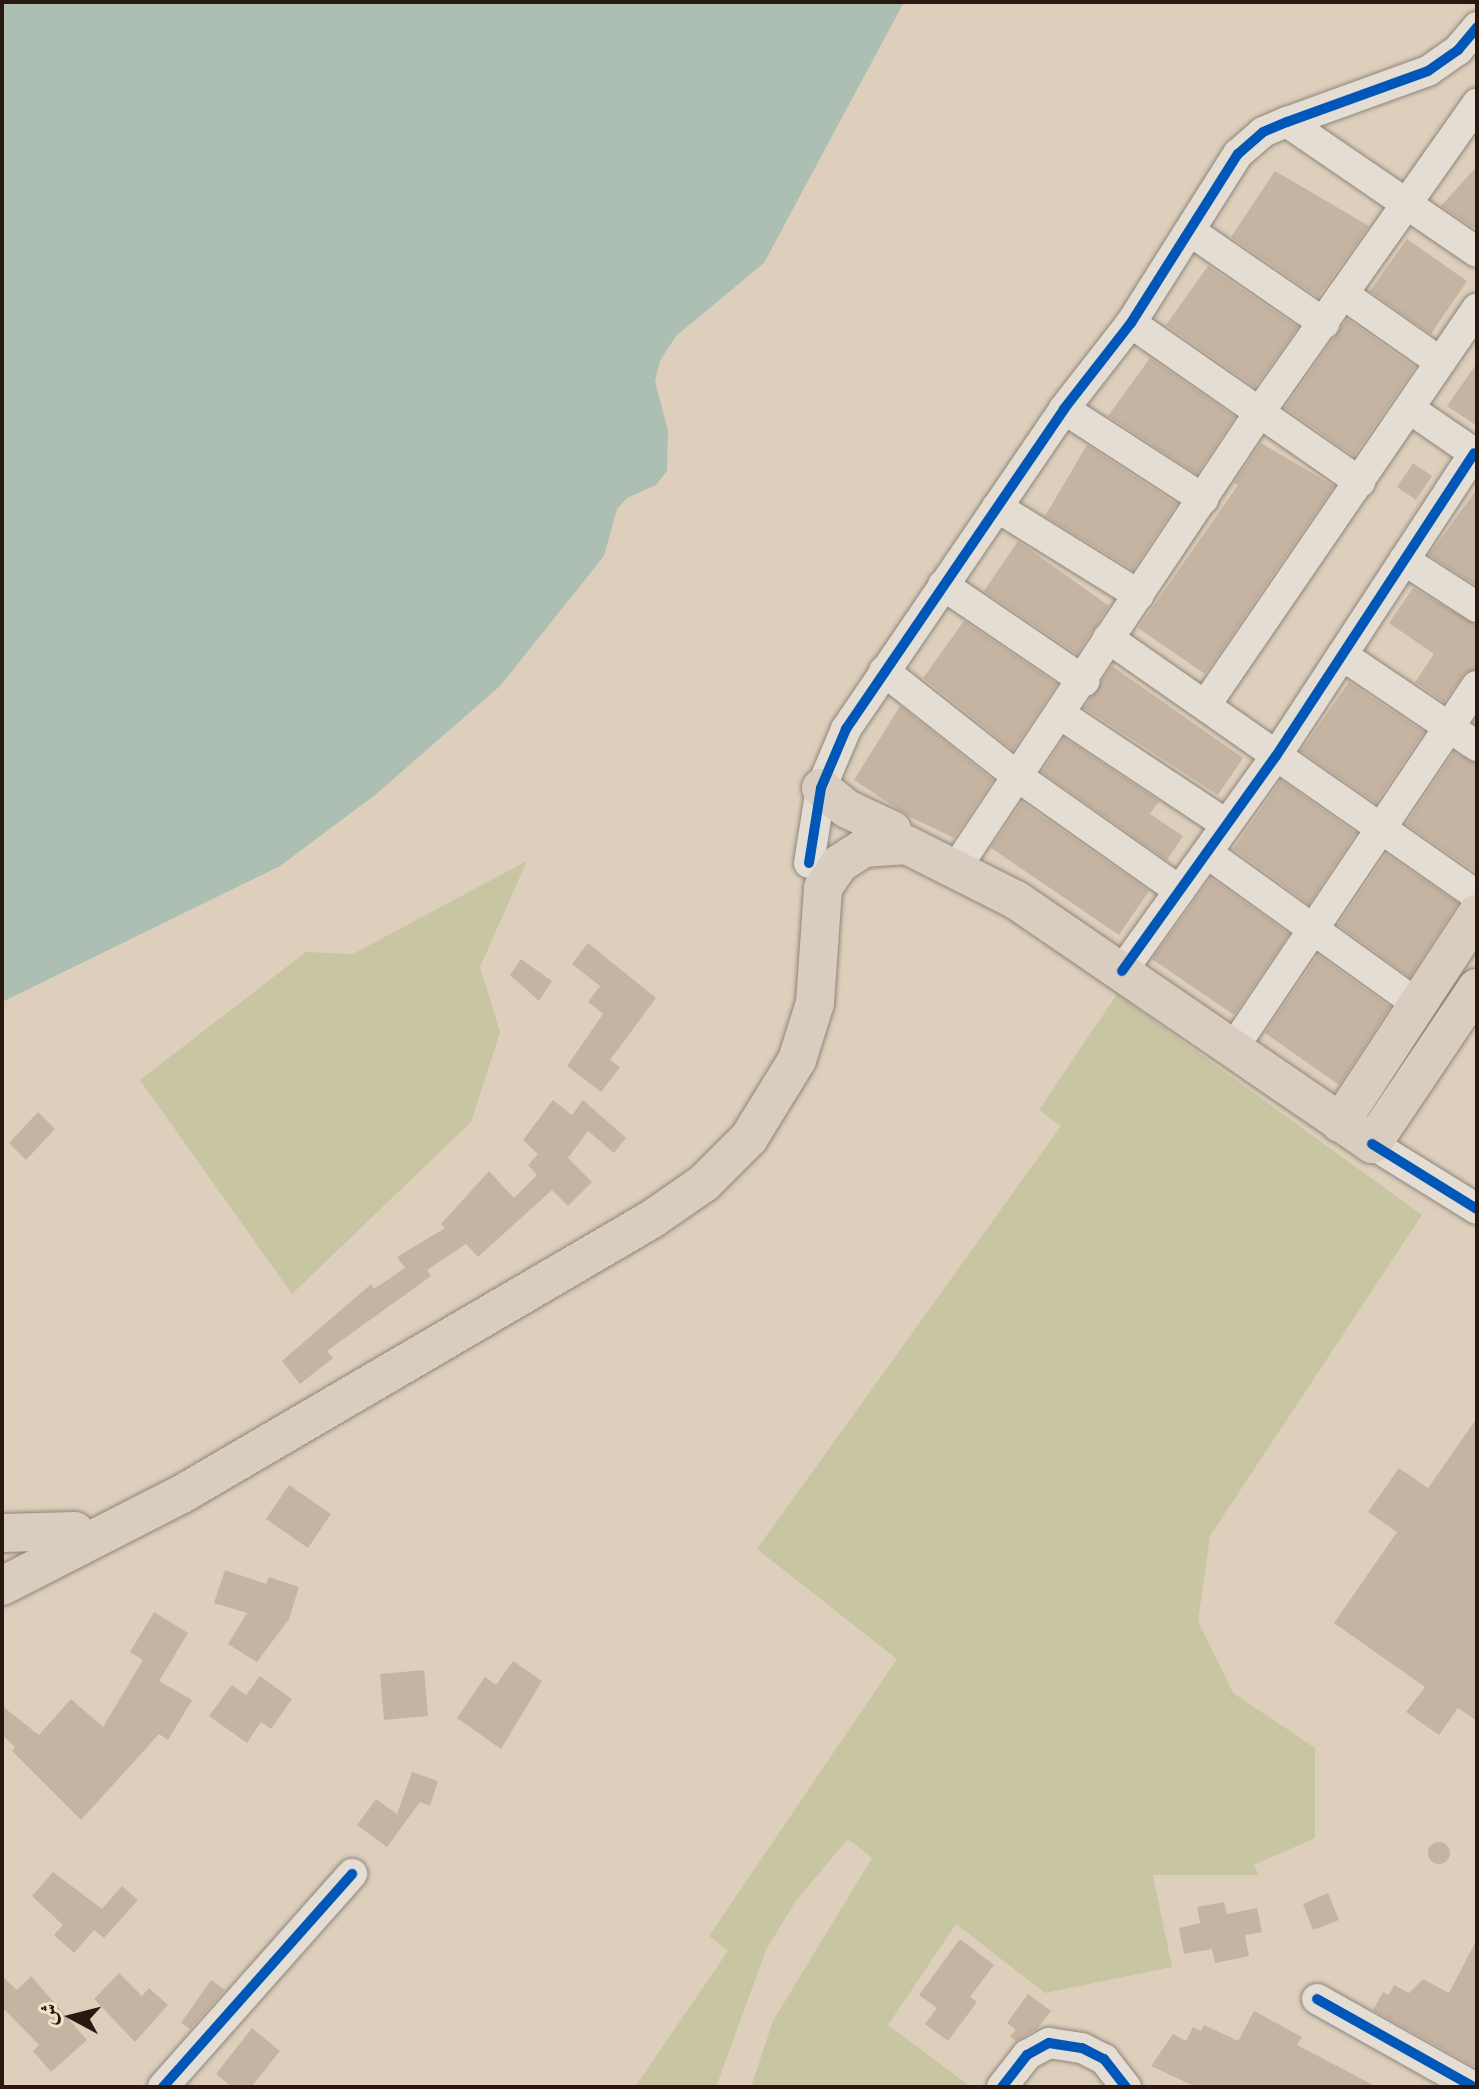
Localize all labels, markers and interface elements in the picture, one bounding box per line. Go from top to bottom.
north arrow [32,1977,112,2057]
text: ش [31,2001,65,2027]

